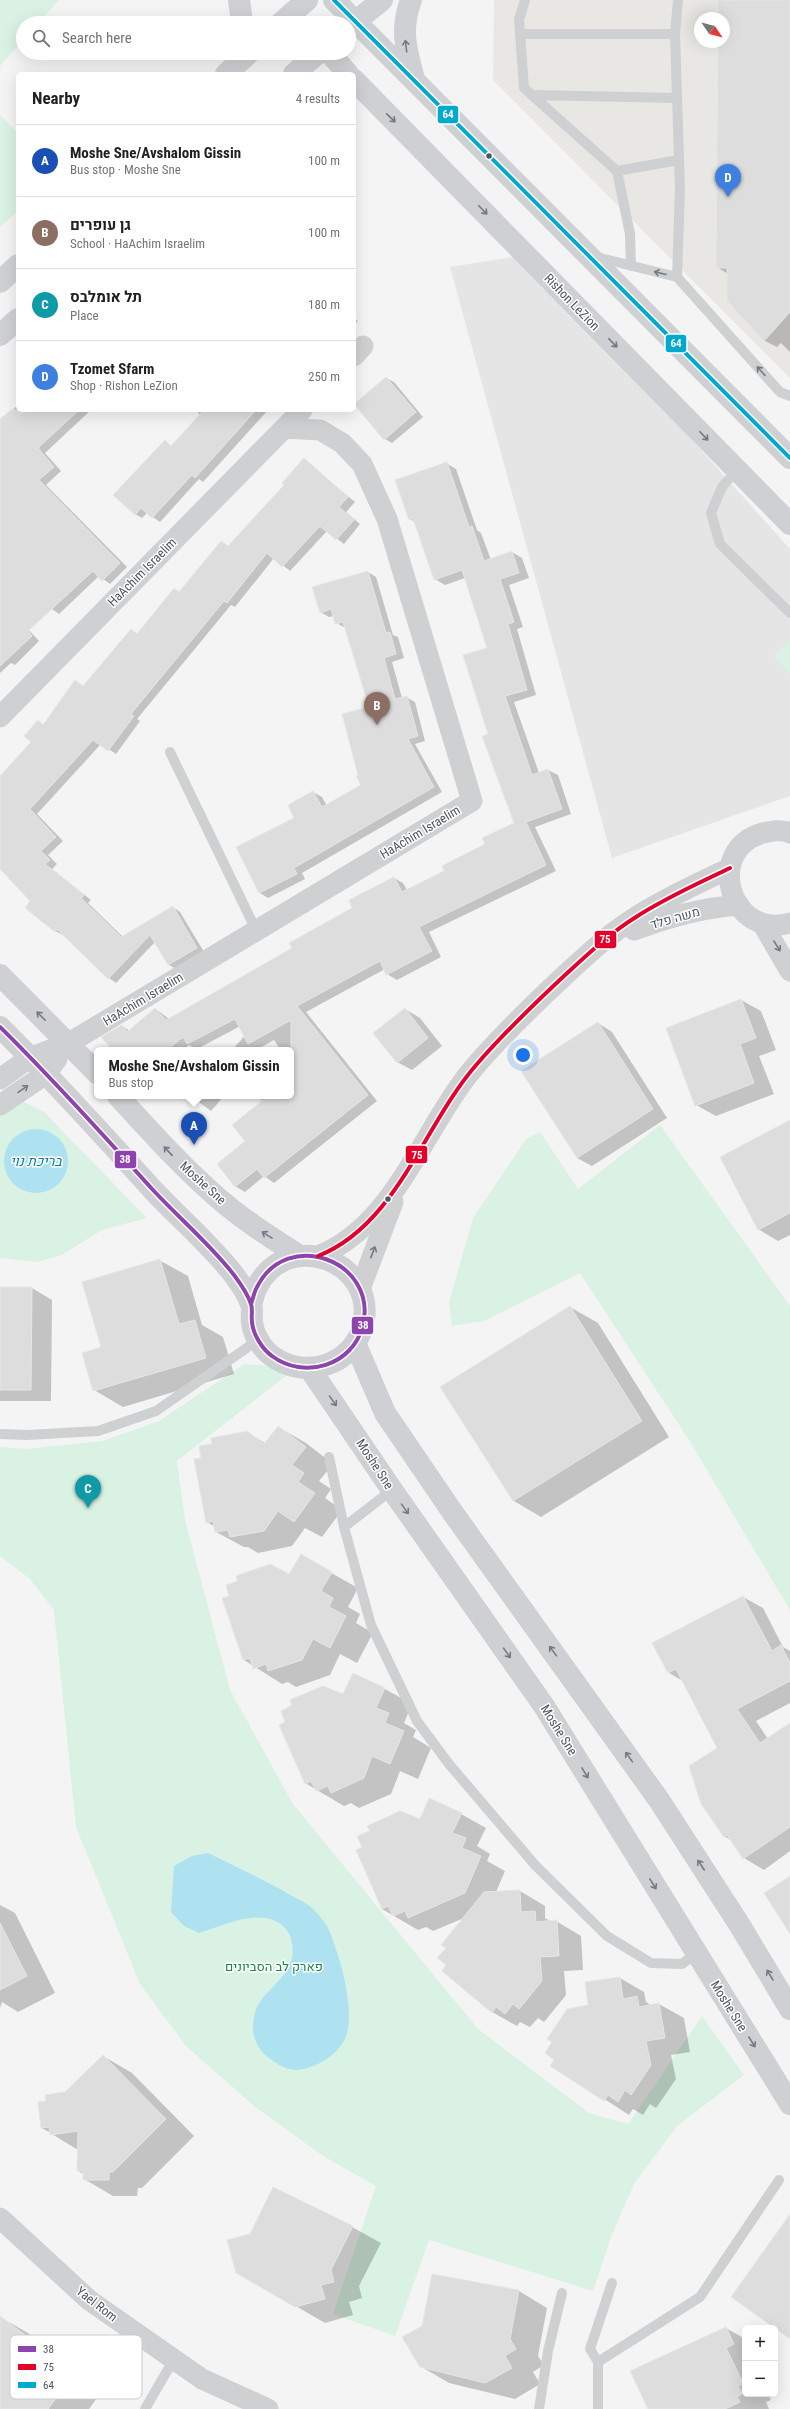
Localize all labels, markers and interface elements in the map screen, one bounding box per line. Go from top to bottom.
north arrow [694,12,730,48]
search box [16,16,356,60]
icon: search [30,27,52,49]
text: Search here [62,29,132,47]
one-way arrow [402,40,410,53]
text: Nearby [32,88,80,108]
text: 4 results [296,91,340,106]
line badge: 64 [437,105,459,124]
text: 64 [442,108,454,121]
one-way arrow [386,113,396,123]
text: Moshe Sne/Avshalom Gissin [70,144,241,162]
unlabelled marker [484,151,494,161]
text: A [41,153,49,168]
text: 100 m [308,153,340,168]
text: Bus stop · Moshe Sne [70,162,181,177]
pin: D [715,164,741,197]
one-way arrow [478,205,487,215]
text: גן עופרים [70,216,131,234]
text: B [41,225,49,240]
text: 100 m [308,225,340,240]
text: School · HaAchim Israelim [70,236,205,251]
one-way arrow [653,268,666,276]
street label: Rishon LeZion [541,271,603,333]
text: תל אומלבס [70,288,142,306]
text: C [41,297,49,312]
text: 180 m [308,297,340,312]
text: Place [70,308,99,323]
line badge: 64 [665,334,687,353]
text: 64 [670,337,682,350]
one-way arrow [608,338,618,348]
text: Tzomet Sfarm [70,360,154,378]
one-way arrow [757,365,766,376]
text: D [41,369,49,384]
text: 250 m [308,369,340,384]
text: Shop · Rishon LeZion [70,378,178,393]
one-way arrow [699,431,709,441]
street label: HaAchim Israelim [105,535,179,609]
pin: B [364,692,390,725]
street label: HaAchim Israelim [377,802,463,862]
street label: משה פלד [649,904,701,932]
line badge: 75 [594,930,617,949]
text: 75 [599,933,611,946]
one-way arrow [773,940,781,952]
street label: HaAchim Israelim [100,969,186,1029]
one-way arrow [36,1011,46,1021]
your location [513,1045,533,1065]
popup [94,1047,294,1099]
text: Moshe Sne/Avshalom Gissin [108,1057,280,1075]
text: Bus stop [108,1075,153,1090]
one-way arrow [17,1085,28,1093]
pin: A [181,1112,207,1145]
line badge: 75 [405,1145,428,1164]
one-way arrow [164,1146,173,1156]
text: 75 [411,1149,423,1162]
line badge: 38 [114,1150,137,1169]
water label: בריכת נוי [10,1153,62,1169]
text: 38 [119,1153,131,1166]
street label: Moshe Sne [177,1158,229,1208]
unlabelled marker [383,1194,393,1204]
one-way arrow [262,1231,273,1239]
one-way arrow [369,1247,377,1259]
line badge: 38 [351,1316,374,1335]
text: 38 [357,1319,369,1332]
one-way arrow [329,1395,337,1406]
street label: Moshe Sne [353,1436,397,1492]
pin: C [75,1475,101,1508]
one-way arrow [401,1503,409,1514]
one-way arrow [549,1646,557,1657]
one-way arrow [502,1647,511,1658]
street label: Moshe Sne [538,1702,580,1758]
one-way arrow [625,1752,633,1763]
one-way arrow [582,1767,590,1779]
one-way arrow [697,1860,705,1871]
one-way arrow [650,1878,658,1890]
park label: פארק לב הסביונים [225,1959,323,1974]
one-way arrow [766,1969,774,1981]
street label: Moshe Sne [708,1978,750,2034]
one-way arrow [748,2036,756,2047]
street label: Yael Rom [74,2283,120,2325]
map controls [742,2325,778,2397]
button: + [742,2325,778,2361]
legend [10,2335,142,2399]
text: 38 [43,2343,54,2356]
text: 75 [43,2361,54,2374]
button: − [742,2361,778,2397]
text: 64 [43,2379,54,2392]

